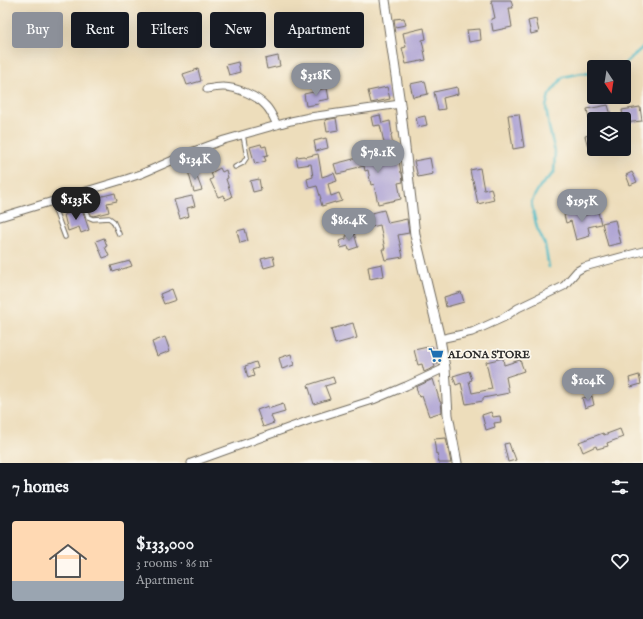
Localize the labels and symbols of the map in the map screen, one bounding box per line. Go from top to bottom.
north arrow [587,60,631,104]
pin: $318K [288,63,344,97]
pin: $78.1K [345,140,411,174]
pin: $134K [167,147,223,181]
pin: $133K [48,187,104,221]
pin: $195K [554,189,610,223]
pin: $86.4K [316,208,382,242]
supermarket icon: ALONA STORE [427,346,445,364]
place label: ALONA STORE [447,348,530,362]
pin: $104K [560,368,616,402]

